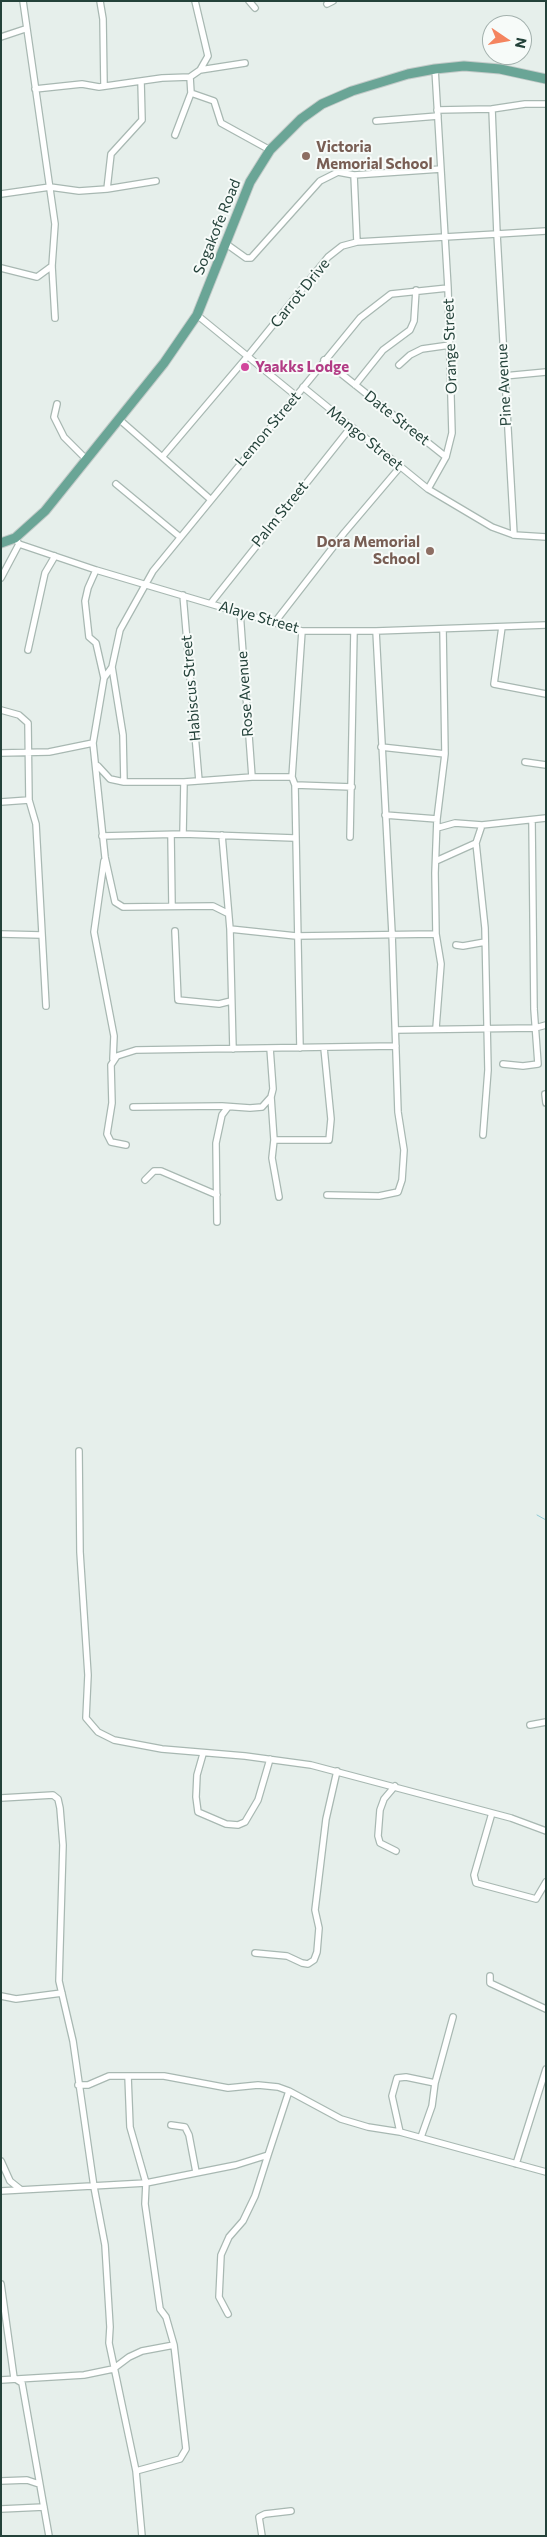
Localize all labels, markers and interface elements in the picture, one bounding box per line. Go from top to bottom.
north arrow [482,15,532,65]
text: N [512,36,531,50]
place label: Victoria Memorial School [316,138,432,173]
marker: Victoria Memorial School [300,150,312,162]
street label: Sogakofe Road [190,177,244,277]
street label: Carrot Drive [267,255,333,331]
street label: Orange Street [439,298,461,394]
street label: Pine Avenue [493,343,515,427]
place label: Yaakks Lodge [255,358,349,376]
marker: Yaakks Lodge [239,361,251,373]
street label: Date Street [361,387,433,449]
street label: Lemon Street [231,388,305,470]
street label: Mango Street [323,402,407,474]
street label: Palm Street [248,477,312,551]
place label: Dora Memorial School [317,533,420,568]
marker: Dora Memorial School [424,545,436,557]
street label: Alaye Street [217,597,301,637]
street label: Habiscus Street [177,634,205,742]
street label: Rose Avenue [233,650,257,738]

